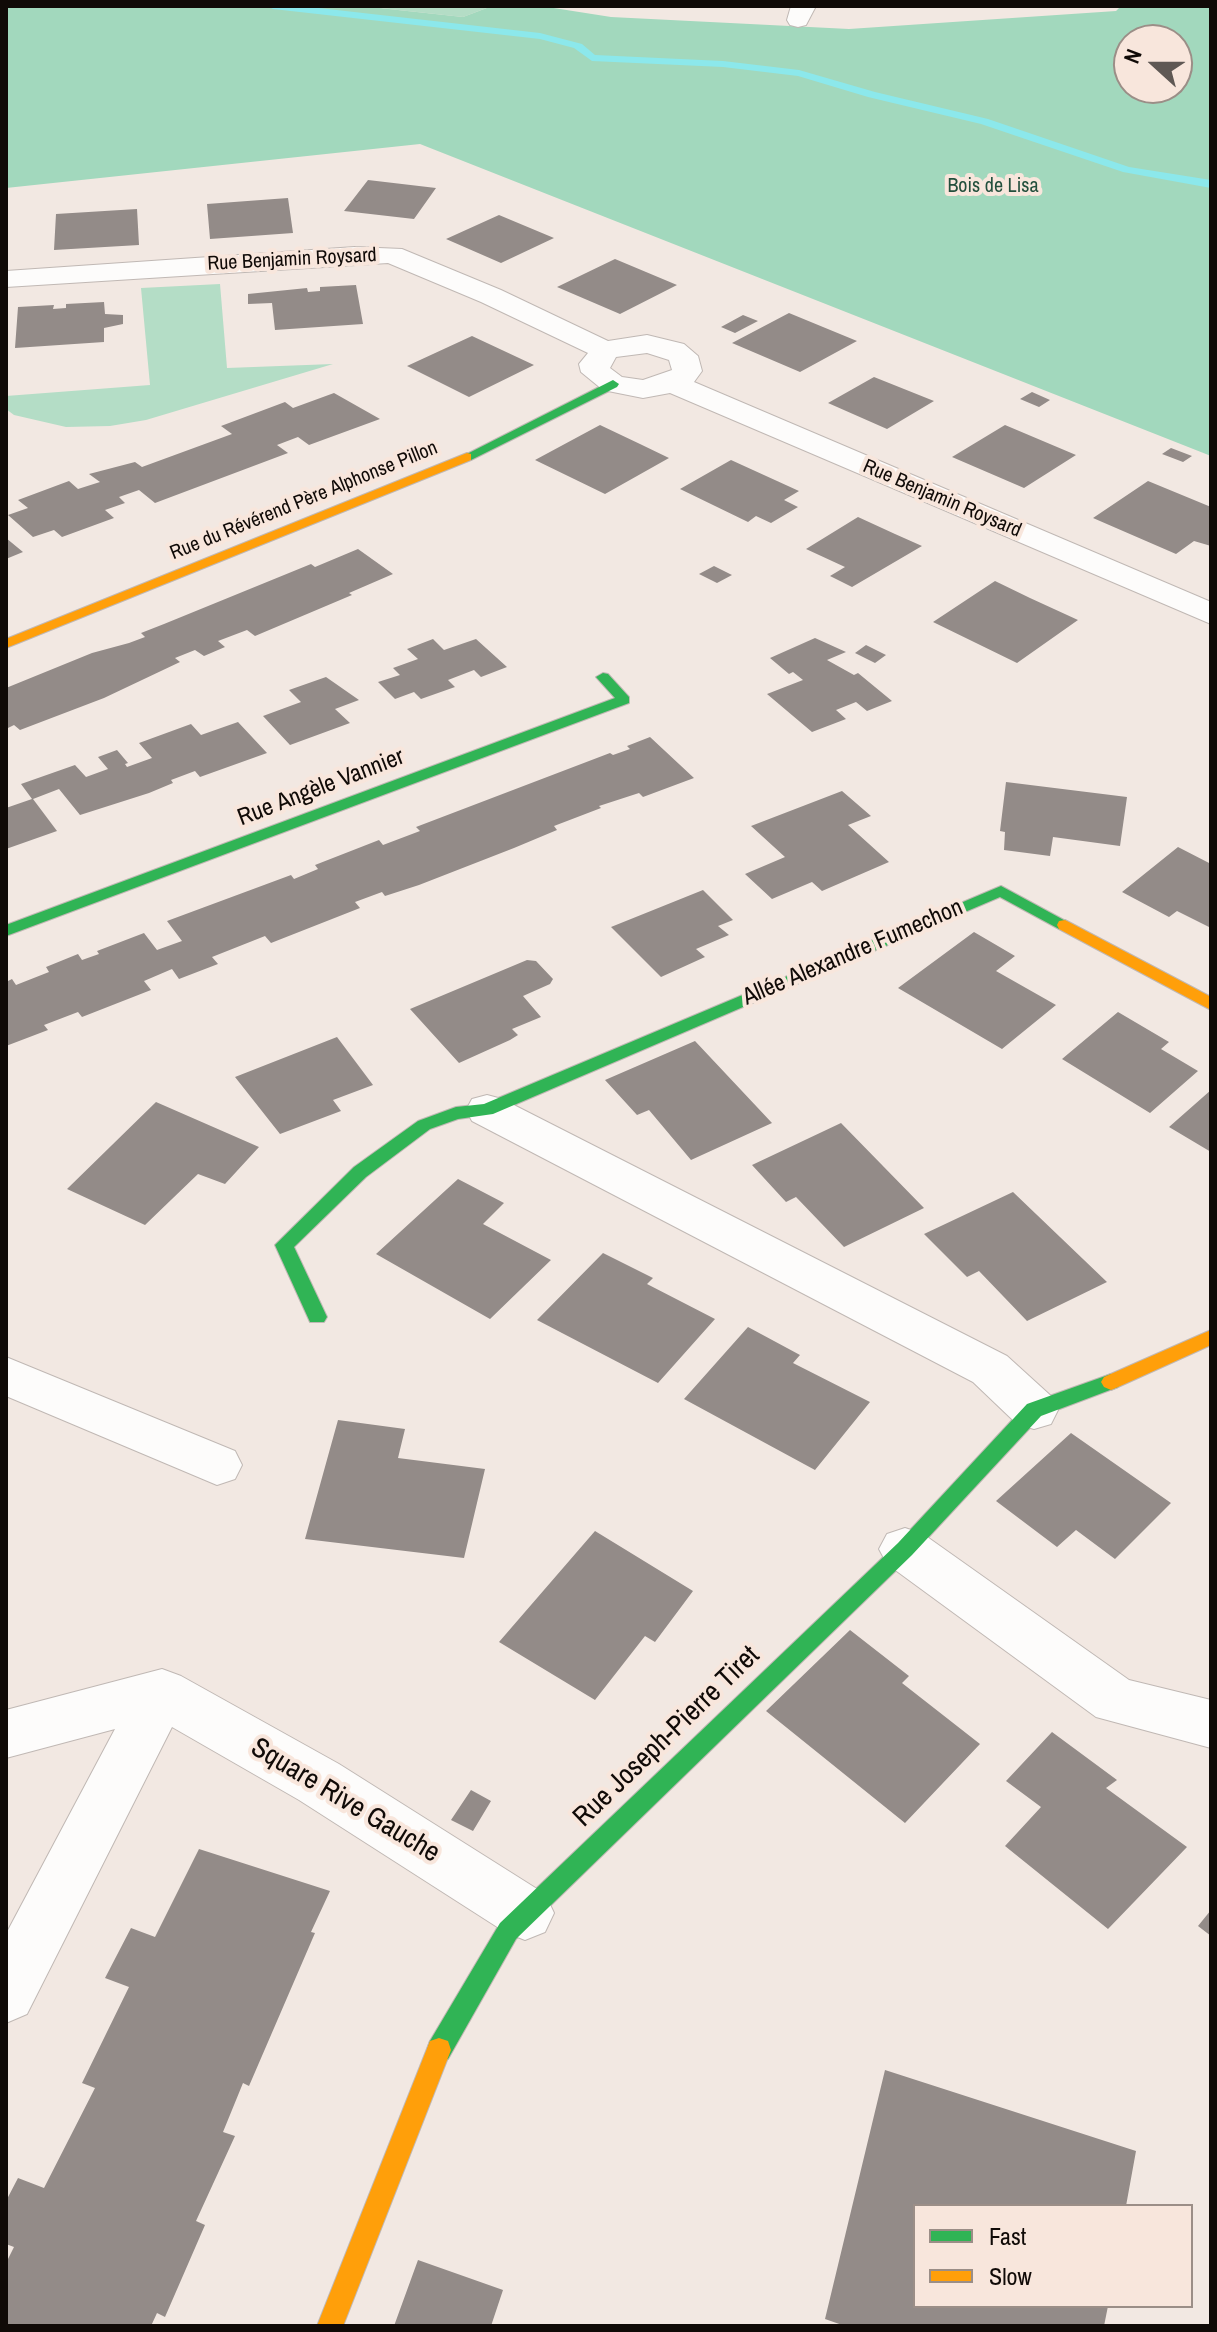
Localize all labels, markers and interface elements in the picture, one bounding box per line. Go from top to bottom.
north arrow [1113,24,1193,104]
text: N [1116,45,1149,68]
park label: Bois de Lisa [947,175,1039,199]
street label: Rue Benjamin Roysard [207,244,377,276]
street label: Rue du Révérend Père Alphonse Pillon [167,436,441,566]
street label: Rue Benjamin Roysard [859,455,1025,543]
street label: Rue Angèle Vannier [234,743,408,833]
street label: Allée Alexandre Fumechon [739,894,967,1012]
street label: Rue Joseph-Pierre Tiret [567,1640,767,1834]
street label: Square Rive Gauche [244,1731,446,1871]
legend [913,2204,1193,2308]
text: Fast [989,2220,1026,2252]
text: Slow [989,2260,1032,2292]

